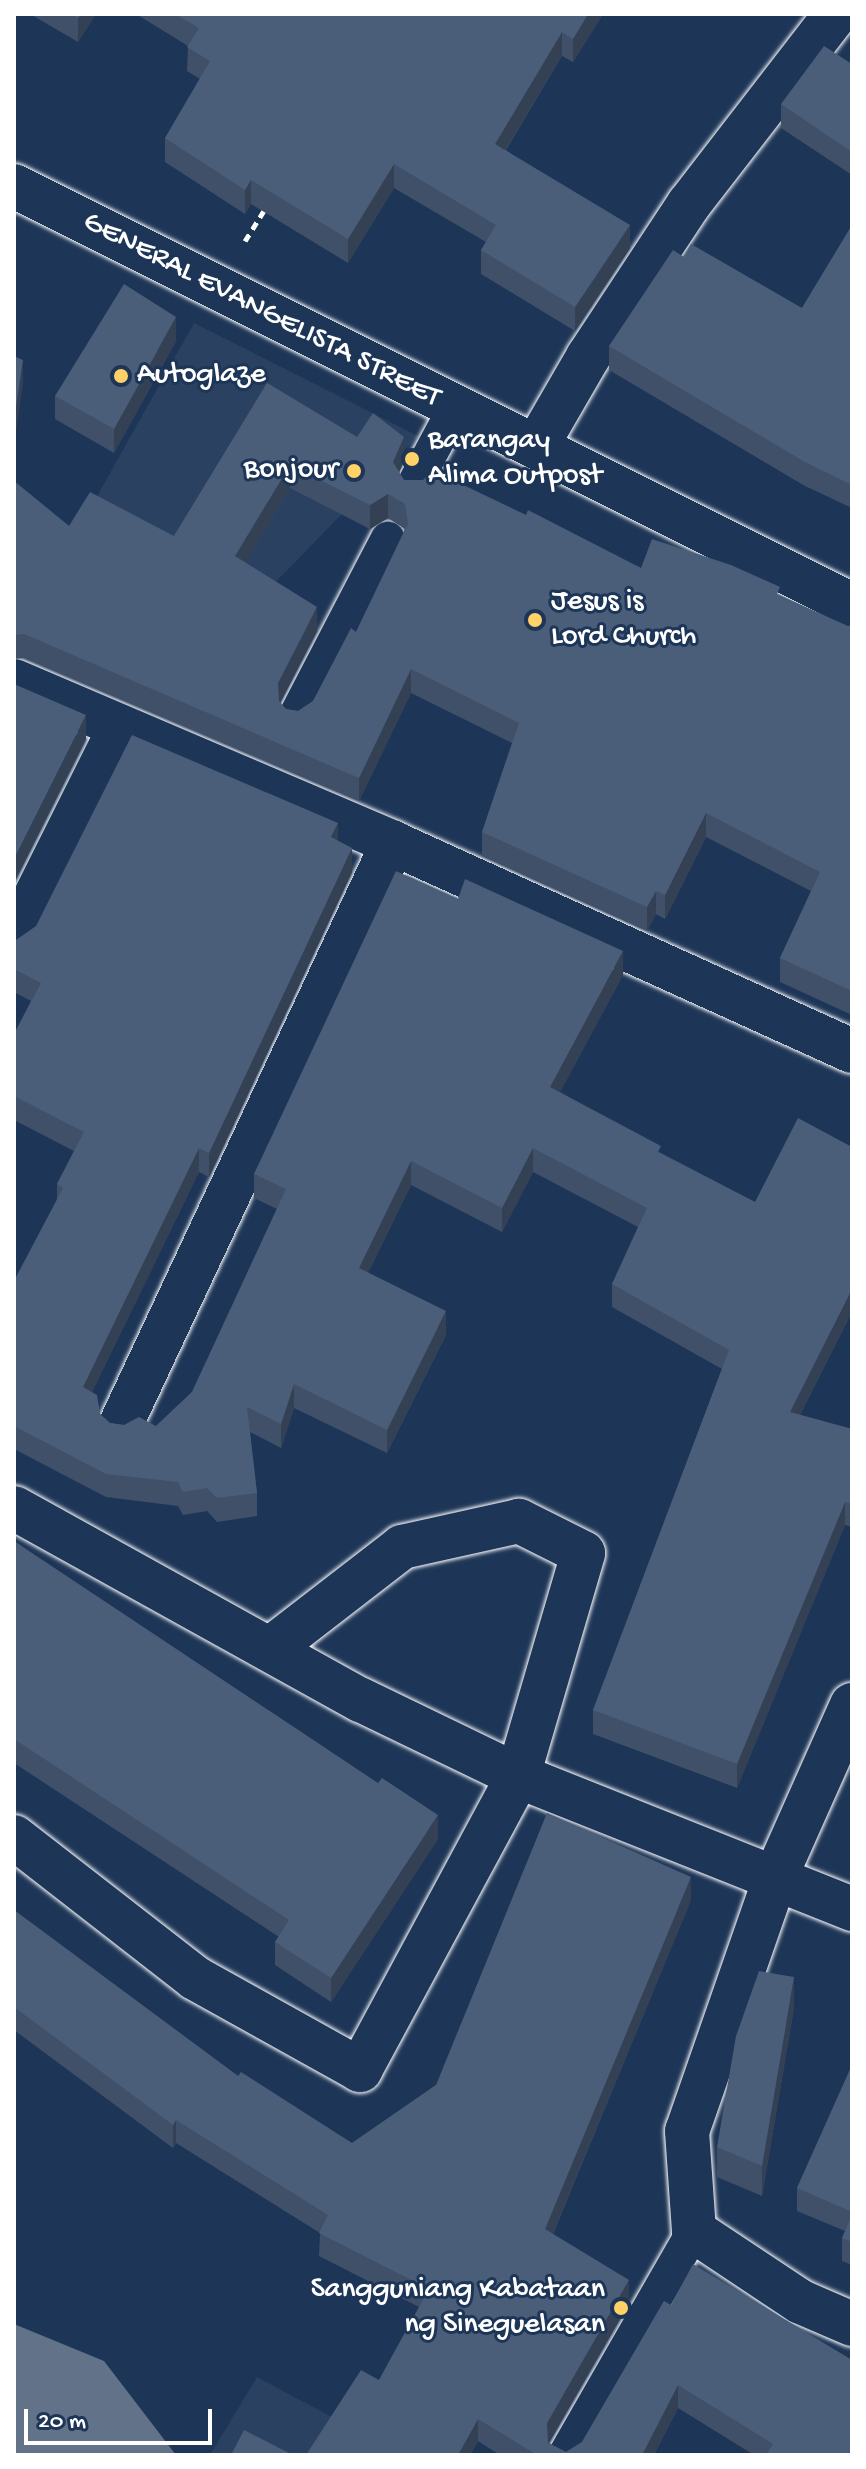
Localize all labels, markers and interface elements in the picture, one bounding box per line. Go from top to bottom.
street label: GENERAL EVANGELISTA STREET [76,205,446,417]
place label: Autoglaze [137,358,266,394]
marker: Autoglaze [112,367,130,385]
place label: Barangay Alima Outpost [428,424,602,494]
marker: Barangay Alima Outpost [403,450,421,468]
place label: Bonjour [244,453,338,489]
marker: Bonjour [345,462,363,480]
place label: Jesus is Lord Church [551,585,696,656]
marker: Jesus is Lord Church [526,611,544,629]
place label: Sangguniang Kabataan ng Sineguelasan [311,2273,605,2344]
marker: Sangguniang Kabataan ng Sineguelasan [612,2299,630,2317]
scale bar [28,2393,216,2443]
text: 20 m [38,2408,86,2437]

